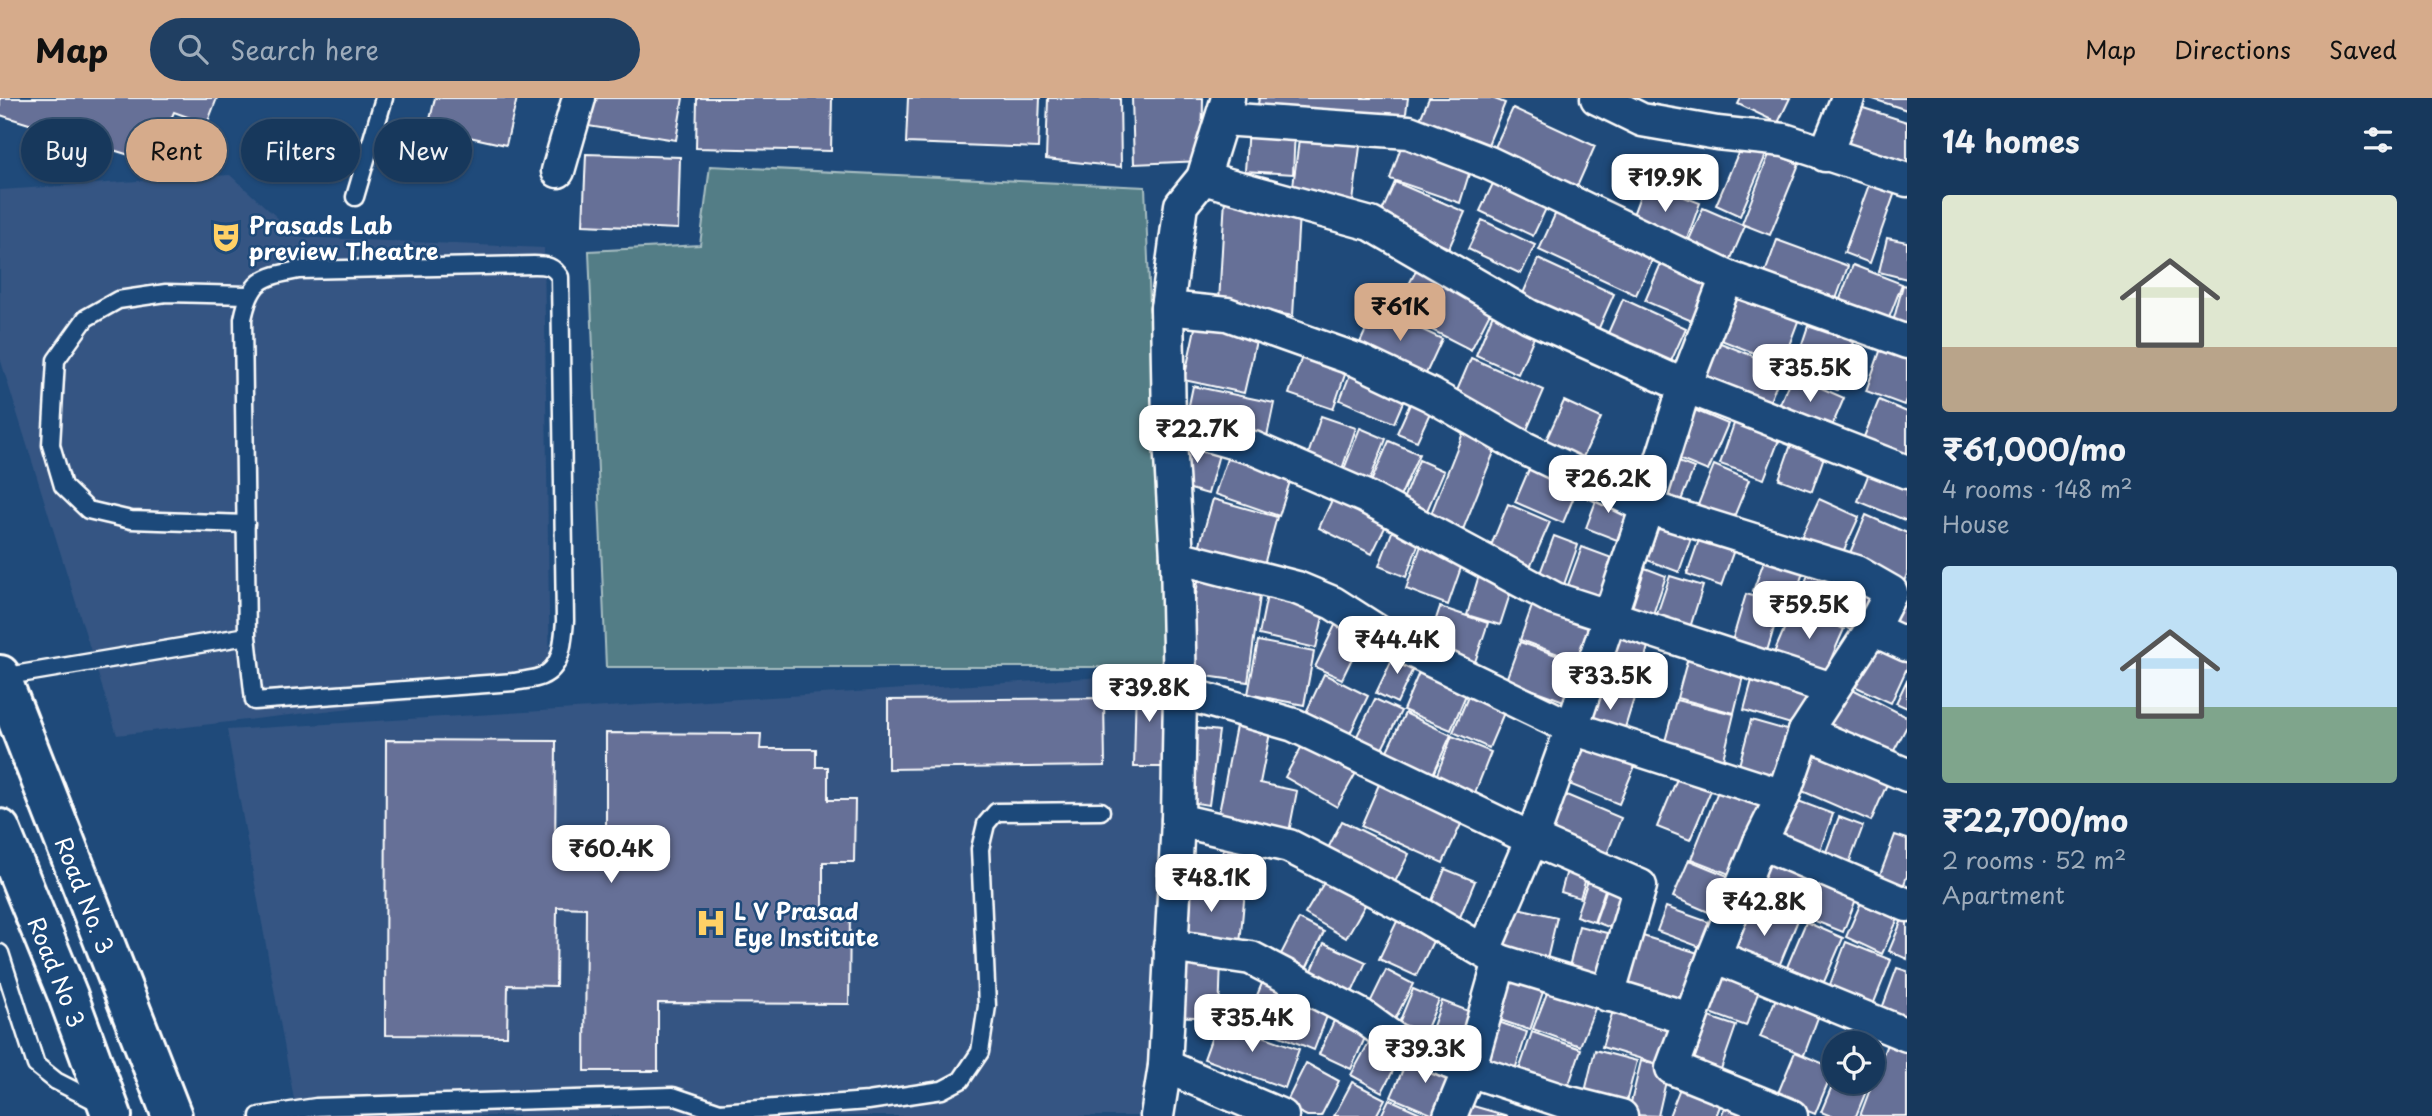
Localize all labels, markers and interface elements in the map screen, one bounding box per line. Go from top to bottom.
search box [150,18,640,81]
text: Map [35,24,108,74]
icon: search [174,30,212,68]
text: Search here [230,30,379,69]
text: Map [2085,31,2136,67]
text: Directions [2174,31,2291,67]
text: Saved [2329,31,2397,67]
text: 14 homes [1942,118,2080,163]
chip: Buy [21,119,112,182]
chip: Rent [126,119,227,182]
chip: Filters [241,119,360,182]
chip: New [374,119,472,182]
icon: filters [2359,121,2397,159]
pin: ₹19.9K [1608,155,1722,214]
text: ₹19.9K [1628,159,1702,194]
place label: Prasads Lab preview Theatre [249,207,439,268]
theatre icon: Prasads Lab preview Theatre [209,220,243,254]
icon: home [2107,240,2233,366]
pin: ₹61K [1359,284,1441,343]
text: ₹61K [1370,288,1430,323]
pin: ₹35.5K [1753,344,1867,404]
text: ₹35.5K [1769,349,1851,384]
pin: ₹22.7K [1140,406,1254,465]
text: ₹22.7K [1155,410,1239,445]
text: ₹61,000/mo [1942,426,2126,471]
pin: ₹26.2K [1551,456,1665,515]
text: ₹26.2K [1565,460,1651,495]
text: 4 rooms · 148 m² [1942,471,2133,506]
text: House [1942,506,2009,541]
pin: ₹59.5K [1752,582,1866,641]
text: ₹59.5K [1769,586,1849,621]
icon: home [2107,611,2233,737]
pin: ₹44.4K [1340,616,1454,676]
text: ₹44.4K [1354,621,1440,656]
pin: ₹33.5K [1553,652,1667,712]
text: ₹33.5K [1568,657,1652,692]
pin: ₹39.8K [1092,664,1206,724]
text: ₹39.8K [1108,669,1190,704]
text: ₹22,700/mo [1942,797,2128,842]
pin: ₹60.4K [554,826,668,885]
text: ₹60.4K [568,830,654,865]
street label: Road No. 3 [47,831,124,958]
text: 2 rooms · 52 m² [1942,842,2126,877]
pin: ₹48.1K [1154,854,1268,914]
text: ₹48.1K [1171,859,1251,894]
text: Apartment [1942,877,2065,912]
pin: ₹42.8K [1707,878,1821,938]
text: ₹42.8K [1722,883,1806,918]
place label: L V Prasad Eye Institute [734,893,879,954]
hospital icon: L V Prasad Eye Institute [694,906,728,940]
street label: Road No 3 [20,911,95,1032]
pin: ₹35.4K [1195,995,1309,1054]
text: ₹35.4K [1210,999,1294,1034]
pin: ₹39.3K [1368,1026,1482,1085]
text: ₹39.3K [1385,1030,1465,1065]
map controls [1822,1031,1885,1094]
button: locate [1822,1031,1885,1094]

